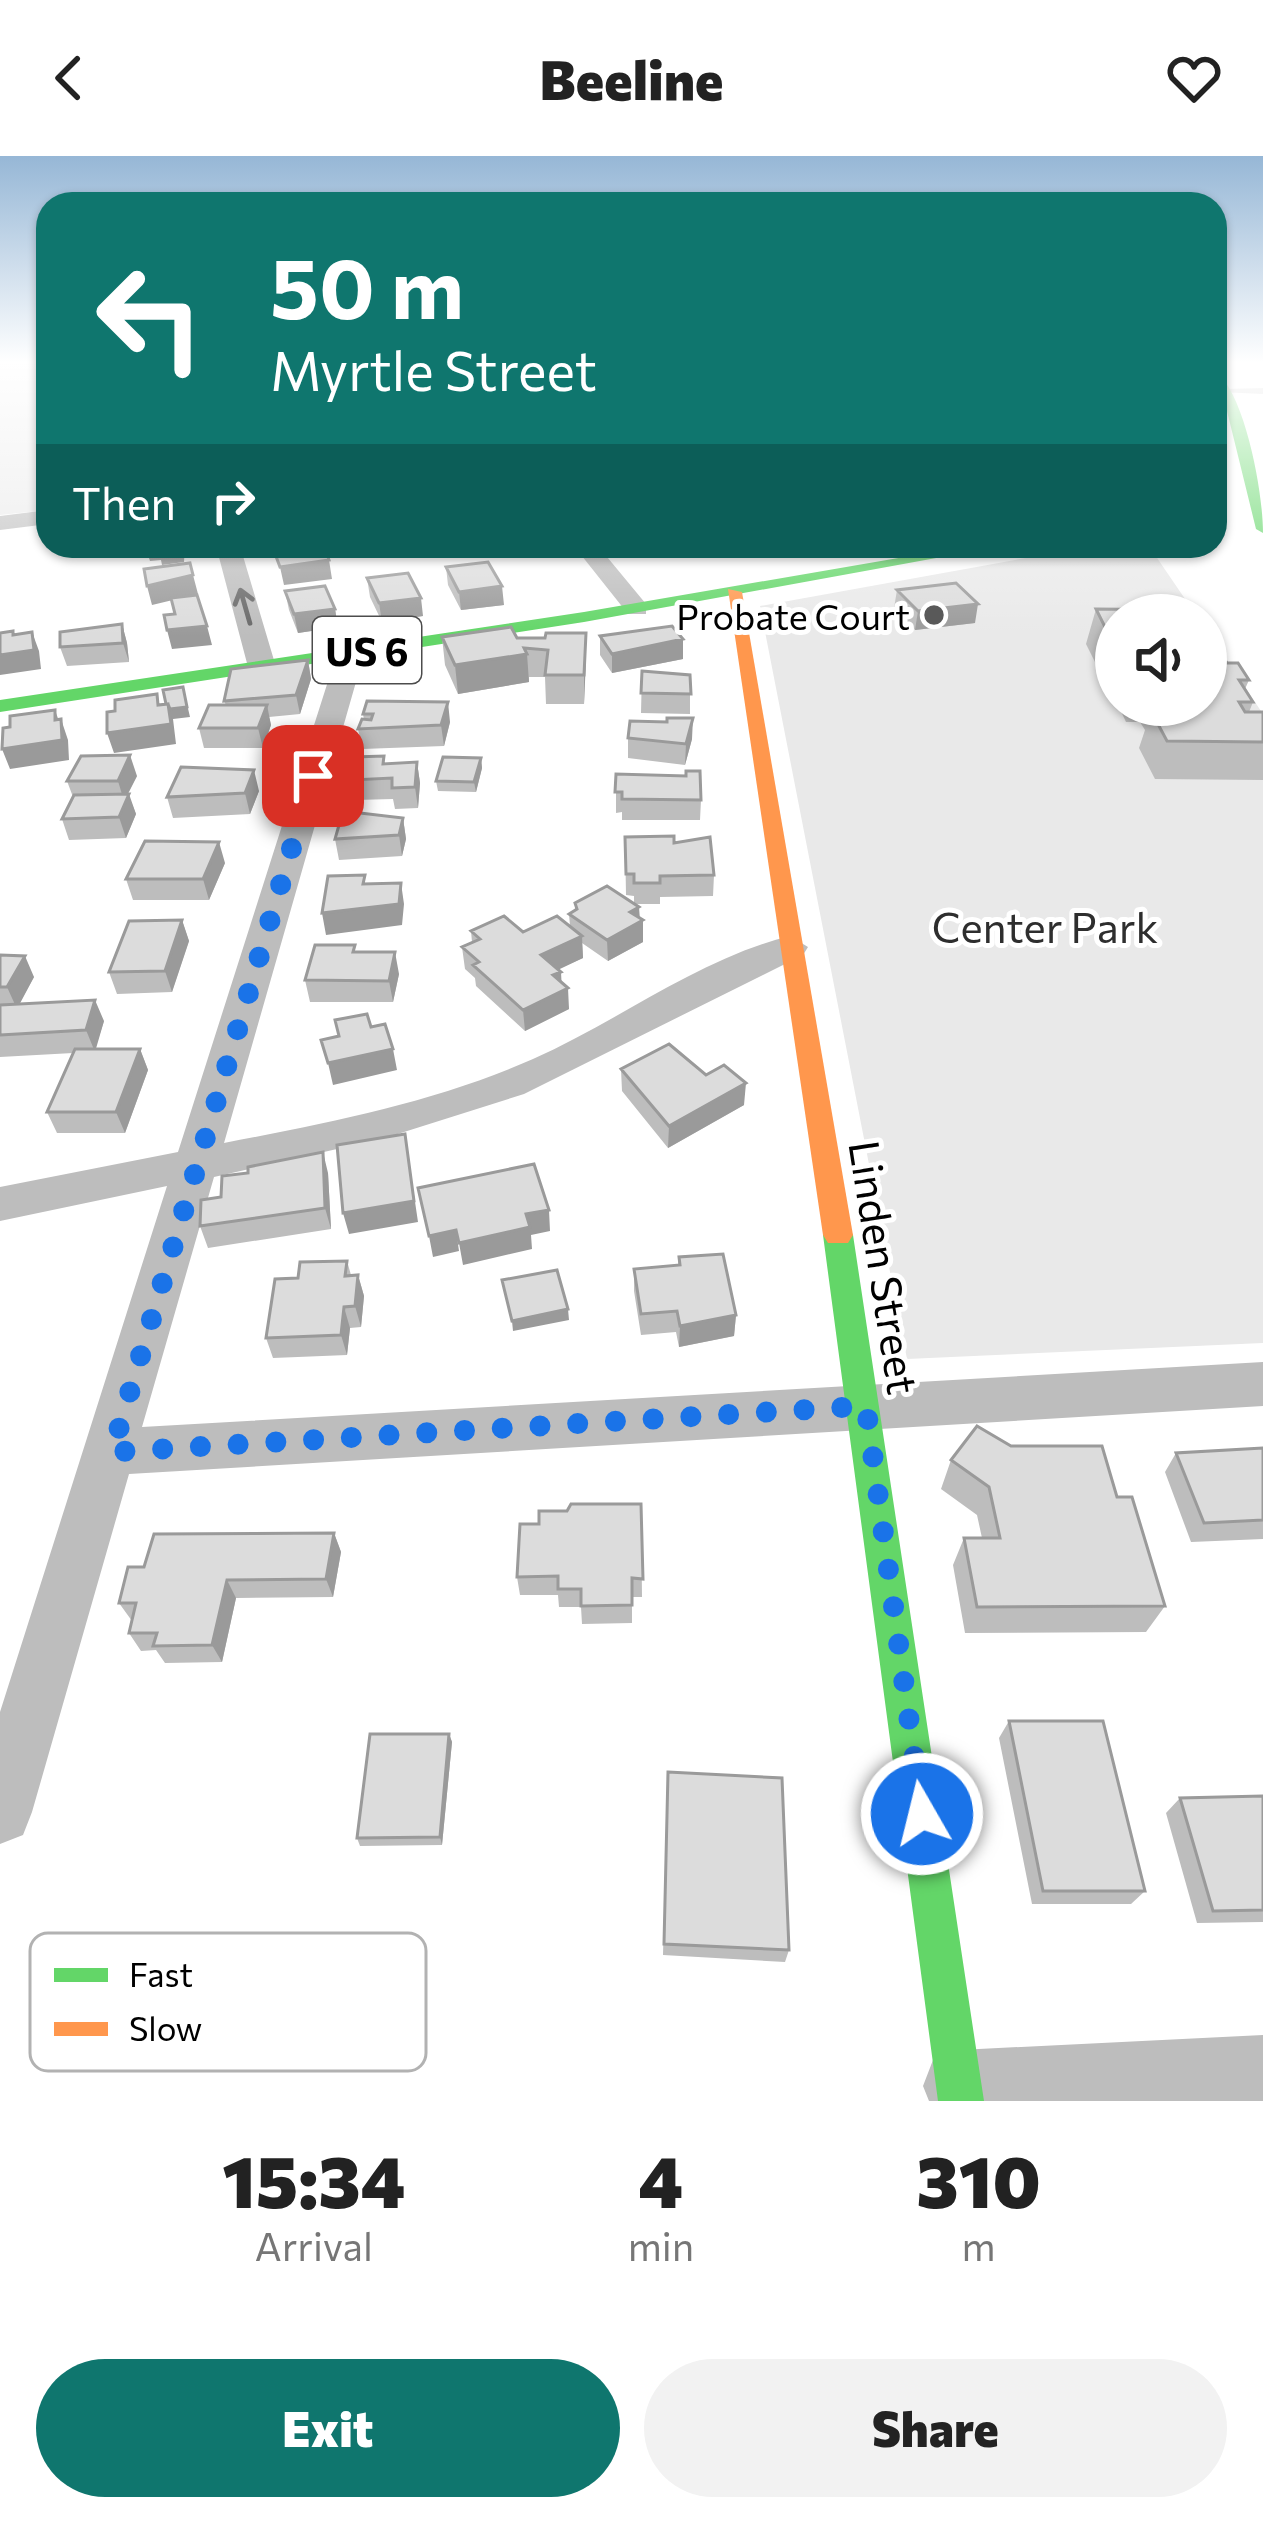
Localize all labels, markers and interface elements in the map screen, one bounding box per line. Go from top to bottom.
icon: back [36,45,102,111]
text: Beeline [540,45,723,111]
icon: heart [1161,45,1227,111]
text: 50 m [270,234,464,336]
icon: left [72,240,228,396]
text: Myrtle Street [270,336,597,402]
icon: right [200,468,266,534]
text: Then [72,474,176,529]
one-way arrow [233,588,255,626]
place label: Probate Court [676,593,910,637]
map controls [1095,594,1227,726]
button: sound [1095,594,1227,726]
marker: Probate Court [921,602,947,628]
road number: US 6 [313,617,421,683]
pin [262,725,364,827]
icon: arrive [280,743,346,809]
park label: Center Park [932,900,1158,952]
street label: Linden Street [839,1136,931,1398]
position arrow [859,1751,985,1877]
legend [30,1933,426,2071]
text: Fast [129,1953,193,1994]
text: Slow [129,2007,202,2048]
text: 15:34 [222,2135,406,2223]
text: 4 [639,2135,683,2223]
text: 310 [916,2135,1041,2223]
text: Arrival [255,2221,373,2269]
text: min [628,2221,694,2269]
text: m [962,2221,996,2269]
button: Exit [36,2359,620,2497]
button: Share [644,2359,1227,2497]

